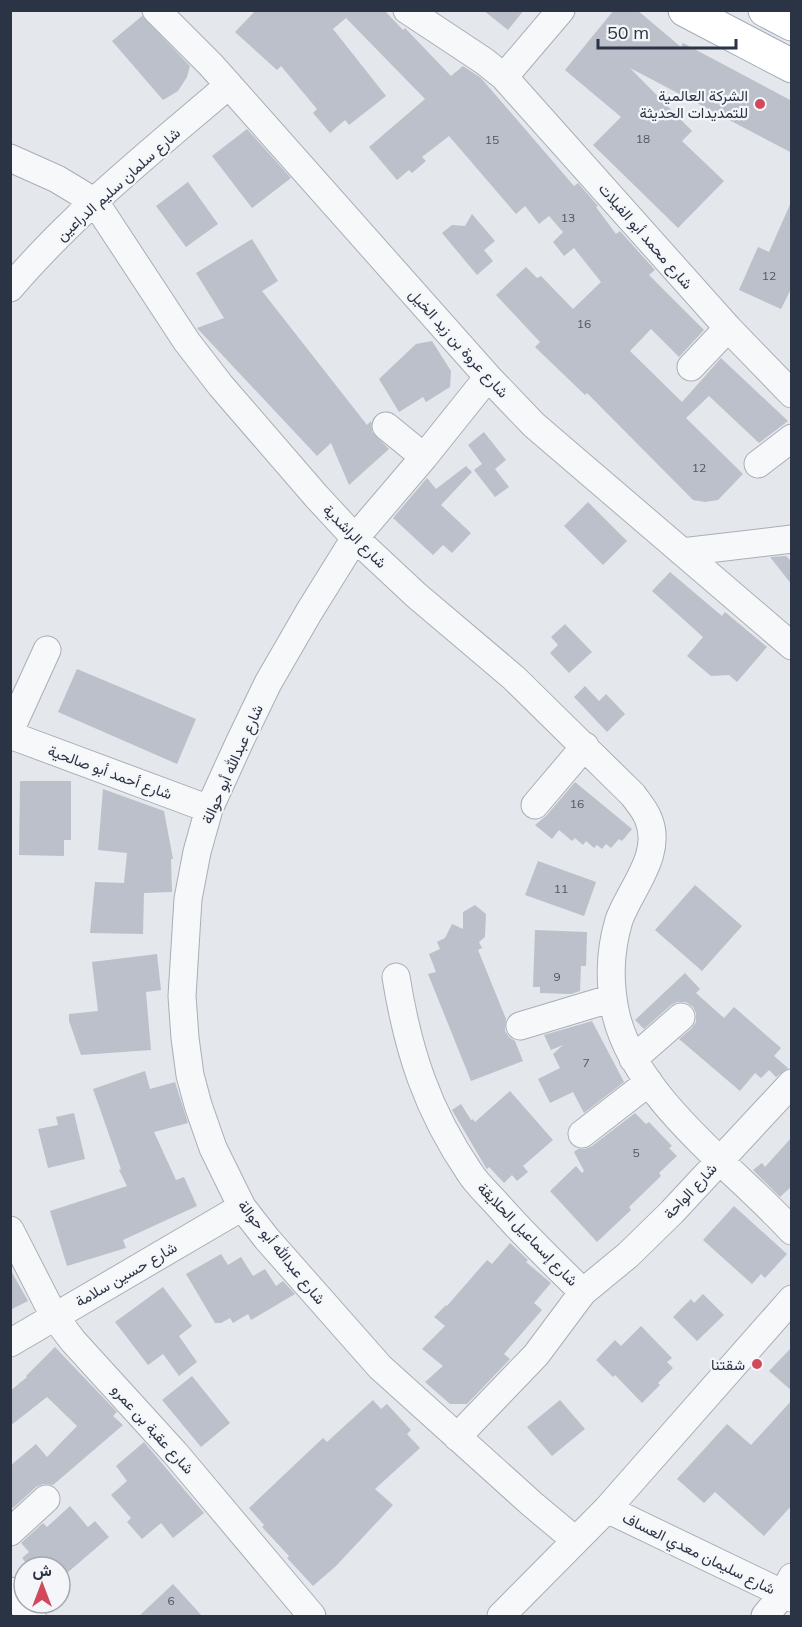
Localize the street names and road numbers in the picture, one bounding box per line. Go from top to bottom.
street label: شارع سلمان سليم الدراعين [52,123,186,246]
street label: شارع محمد أبو الفيلات [593,179,697,294]
street label: شارع عروة بن زيد الخيل [404,285,513,403]
street label: شارع الراشدية [318,500,391,573]
street label: شارع عبدالله أبو حوالة [197,701,269,827]
street label: شارع أحمد أبو صالحية [45,741,175,805]
street label: شارع الواحة [659,1159,722,1224]
street label: شارع إسماعيل الحلايقة [472,1178,582,1291]
street label: شارع عبدالله أبو حوالة [233,1196,330,1309]
street label: شارع حسين سلامة [72,1237,181,1312]
street label: شارع عقبة بن عمرو [106,1380,198,1479]
street label: شارع سليمان معدي العساف [618,1508,779,1602]

